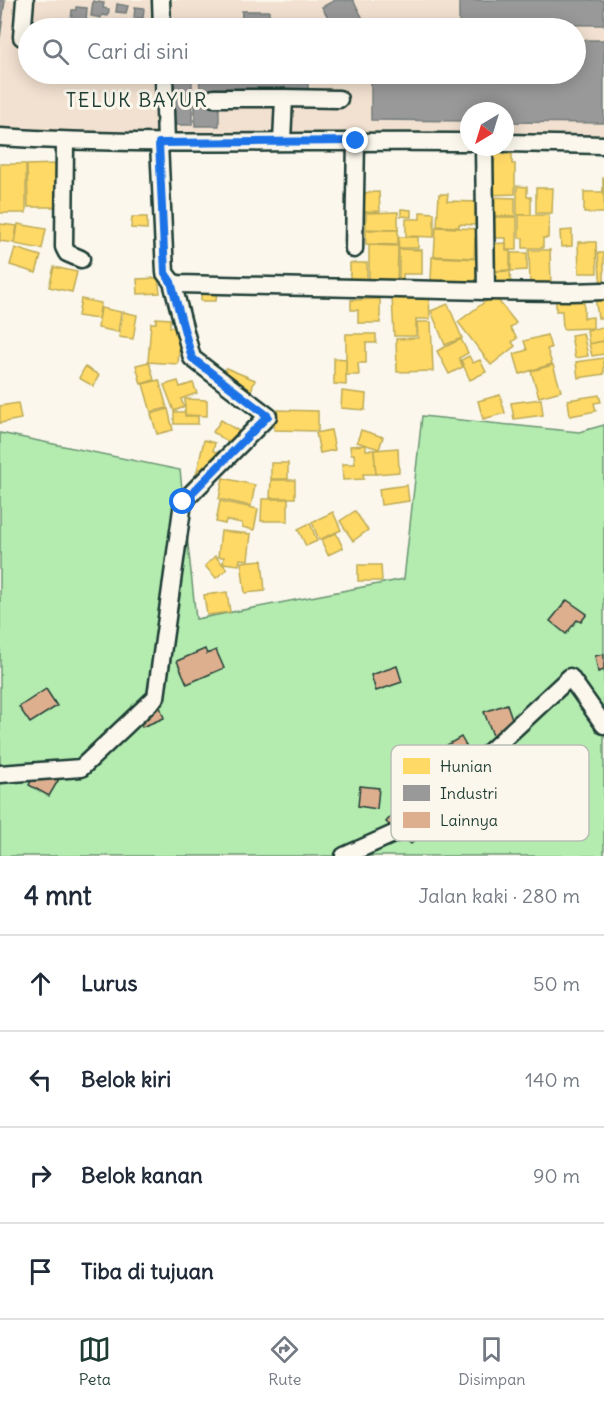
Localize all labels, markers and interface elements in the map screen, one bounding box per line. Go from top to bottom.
search box [18,18,586,84]
icon: search [39,35,72,68]
text: Cari di sini [87,37,189,65]
district label: TELUK BAYUR [66,87,208,112]
north arrow [460,102,514,156]
route end [342,127,368,153]
route start [169,488,195,514]
legend [391,745,589,841]
text: Hunian [440,756,492,776]
text: Industri [440,783,498,803]
text: Lainnya [440,810,498,830]
text: 4 mnt [24,879,92,912]
text: Jalan kaki · 280 m [418,883,580,908]
icon: ahead [24,967,57,1000]
text: Lurus [81,969,137,997]
text: 50 m [533,971,580,996]
icon: left [24,1063,57,1096]
text: Belok kiri [81,1065,171,1093]
text: 140 m [525,1067,580,1092]
icon: right [24,1159,57,1192]
text: Belok kanan [81,1161,203,1189]
text: 90 m [533,1163,580,1188]
icon: arrive [24,1255,57,1288]
text: Tiba di tujuan [81,1257,214,1285]
tab: Peta [78,1333,111,1389]
tab: Rute [268,1333,301,1389]
tab: Disimpan [458,1333,526,1389]

